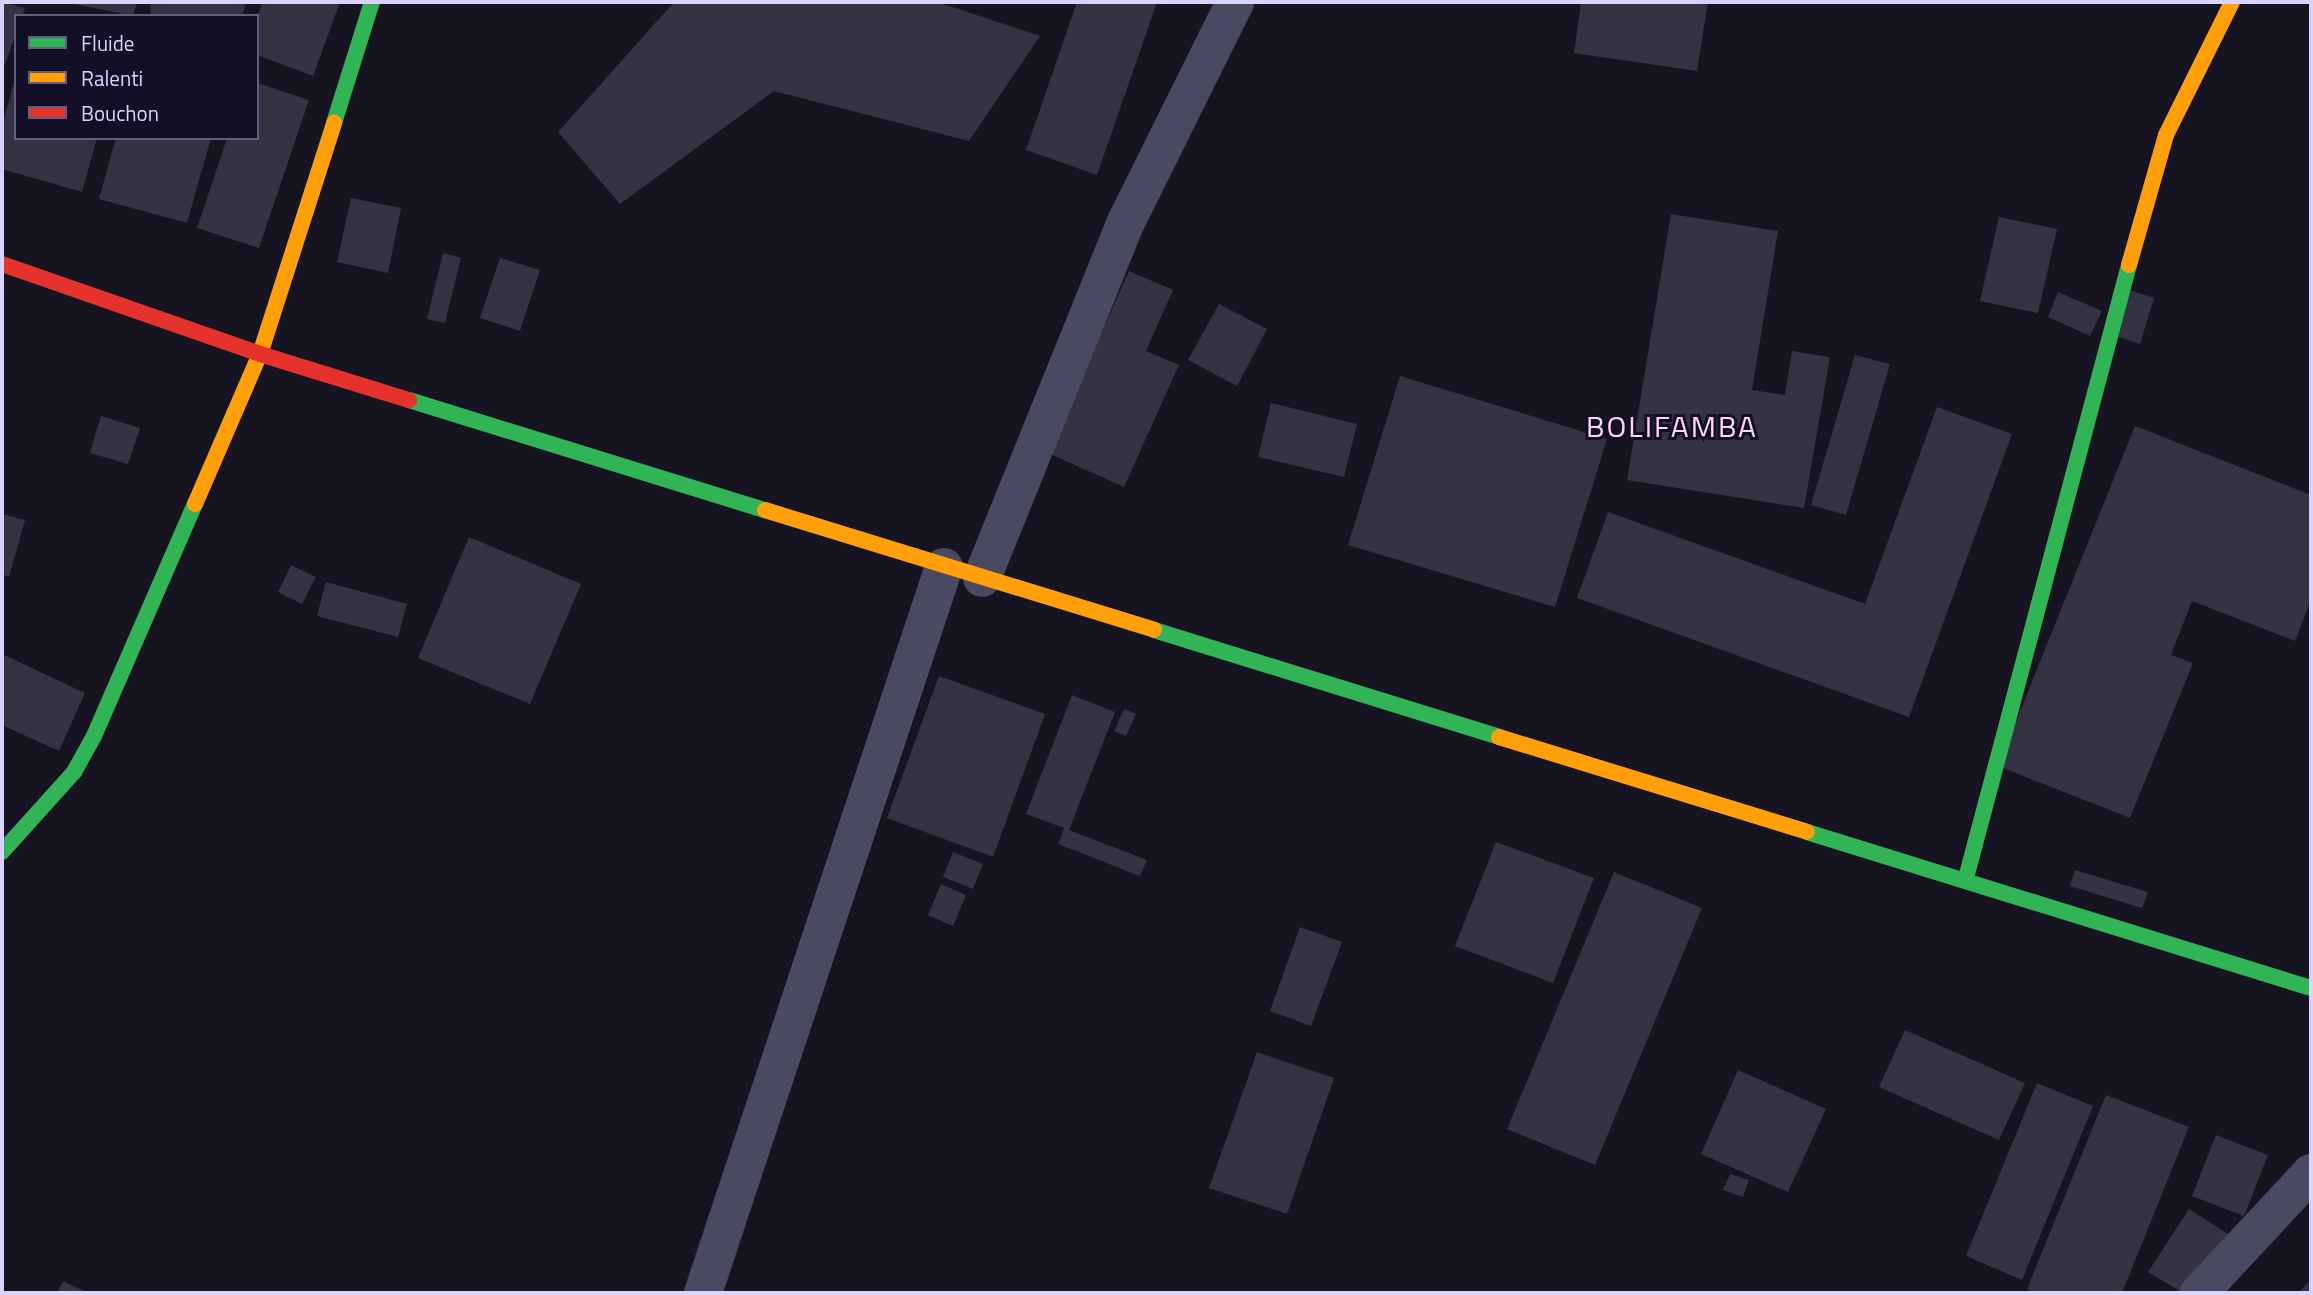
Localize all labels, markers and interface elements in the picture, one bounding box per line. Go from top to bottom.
legend [14,14,259,140]
text: Fluide [81,27,134,59]
text: Ralenti [81,62,143,94]
text: Bouchon [81,97,159,129]
district label: BOLIFAMBA [1587,408,1757,444]

